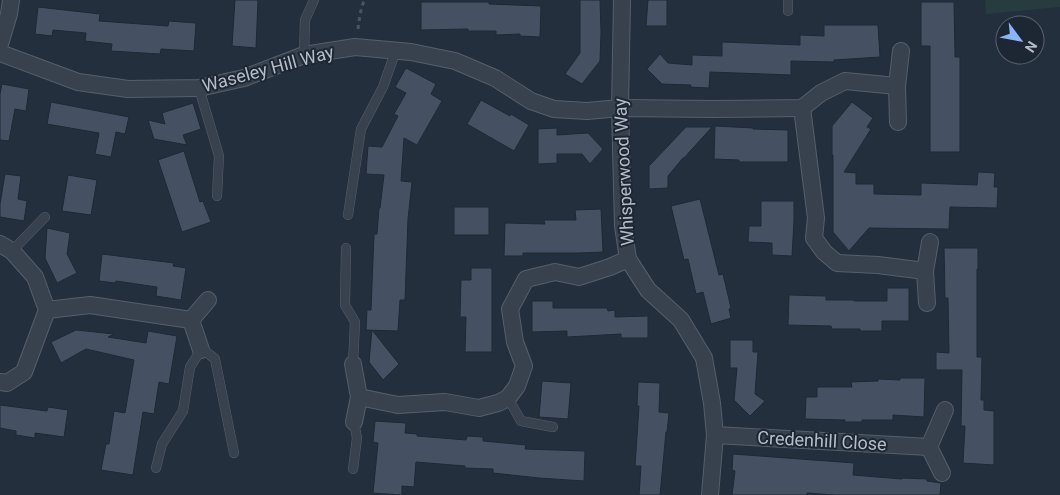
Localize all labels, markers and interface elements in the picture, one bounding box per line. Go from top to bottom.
north arrow [995,15,1045,65]
text: N [1022,38,1040,55]
street label: Waseley Hill Way [200,41,336,96]
street label: Whisperwood Way [609,97,638,246]
street label: Credenhill Close [757,427,887,454]

